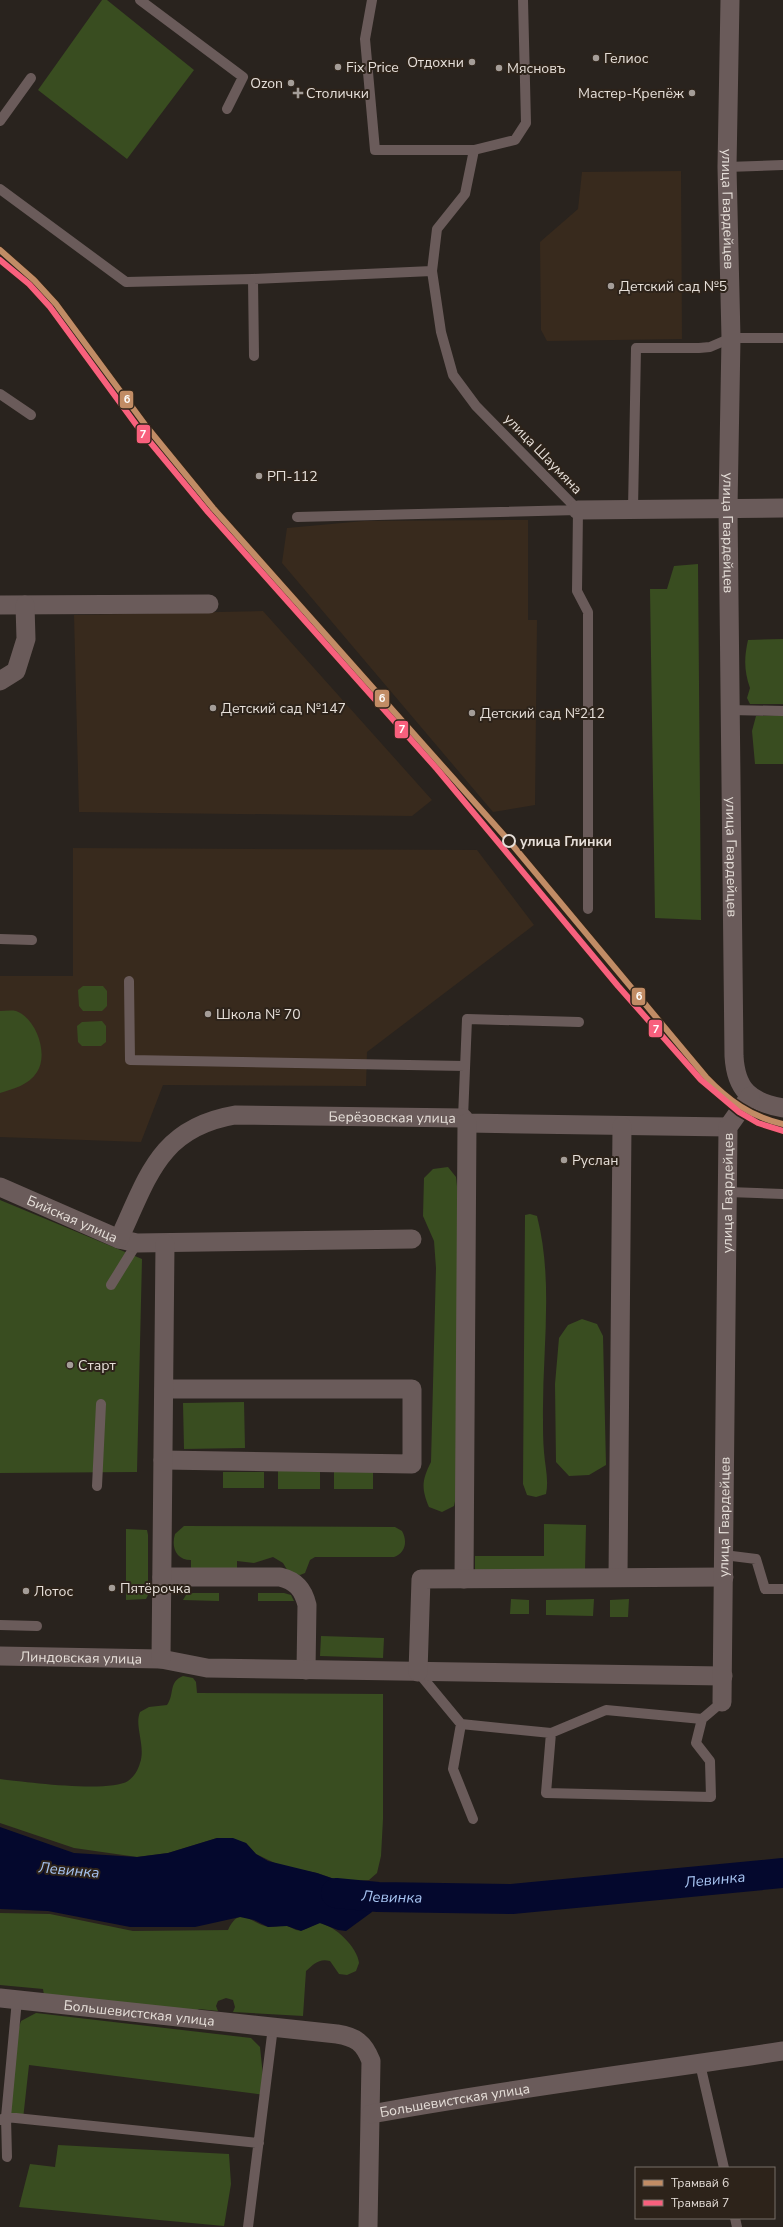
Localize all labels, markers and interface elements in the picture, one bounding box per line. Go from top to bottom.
place label: Гелиос [604,49,649,68]
place label: Отдохни [407,53,464,72]
marker: Гелиос [591,53,601,63]
marker: Отдохни [467,57,477,67]
place label: Fix Price [346,58,399,77]
place label: Мясновъ [507,59,566,78]
marker: Fix Price [333,62,343,72]
marker: Мясновъ [494,63,504,73]
place label: Ozon [250,74,283,93]
marker: Ozon [286,78,296,88]
place label: Столички [306,84,369,103]
place label: Мастер-Крепёж [578,84,684,103]
marker: Столички [293,88,303,98]
marker: Мастер-Крепёж [687,88,697,98]
street label: улица Гвардейцев [717,149,739,270]
place label: Детский сад №5 [619,277,727,296]
marker: Детский сад №5 [606,281,616,291]
line badge: 6 [119,390,134,409]
text: 6 [124,392,131,407]
street label: улица Шаумяна [500,410,586,498]
line badge: 7 [136,424,151,444]
text: 7 [140,427,146,442]
place label: РП-112 [267,467,318,486]
marker: РП-112 [254,471,264,481]
street label: улица Гвардейцев [718,473,738,594]
line badge: 6 [374,689,390,708]
text: 6 [379,691,386,706]
place label: Детский сад №147 [221,699,346,718]
marker: Детский сад №147 [208,703,218,713]
place label: Детский сад №212 [480,704,605,723]
marker: Детский сад №212 [467,708,477,718]
line badge: 7 [394,720,409,739]
text: 7 [399,722,405,737]
street label: улица Гвардейцев [722,797,742,918]
place label: улица Глинки [520,832,612,851]
marker: улица Глинки [502,834,516,848]
line badge: 6 [631,987,646,1006]
text: 6 [636,989,643,1004]
place label: Школа № 70 [216,1005,301,1024]
marker: Школа № 70 [203,1009,213,1019]
line badge: 7 [648,1019,663,1038]
text: 7 [653,1022,659,1037]
street label: Берёзовская улица [329,1107,456,1127]
street label: улица Гвардейцев [717,1132,737,1253]
place label: Руслан [572,1151,619,1170]
marker: Руслан [559,1155,569,1165]
street label: Бийская улица [24,1190,121,1247]
place label: Старт [78,1356,116,1375]
marker: Старт [65,1360,75,1370]
street label: улица Гвардейцев [714,1456,734,1577]
place label: Пятёрочка [120,1579,191,1598]
place label: Лотос [34,1582,73,1601]
marker: Пятёрочка [107,1583,117,1593]
marker: Лотос [21,1586,31,1596]
street label: Линдовская улица [20,1647,142,1668]
water label: Левинка [37,1857,100,1883]
water label: Левинка [683,1867,746,1893]
water label: Левинка [359,1885,422,1908]
street label: Большевистская улица [63,1995,216,2030]
street label: Большевистская улица [378,2078,531,2122]
legend [635,2167,775,2219]
text: Трамвай 6 [671,2175,729,2191]
text: Трамвай 7 [671,2195,729,2211]

